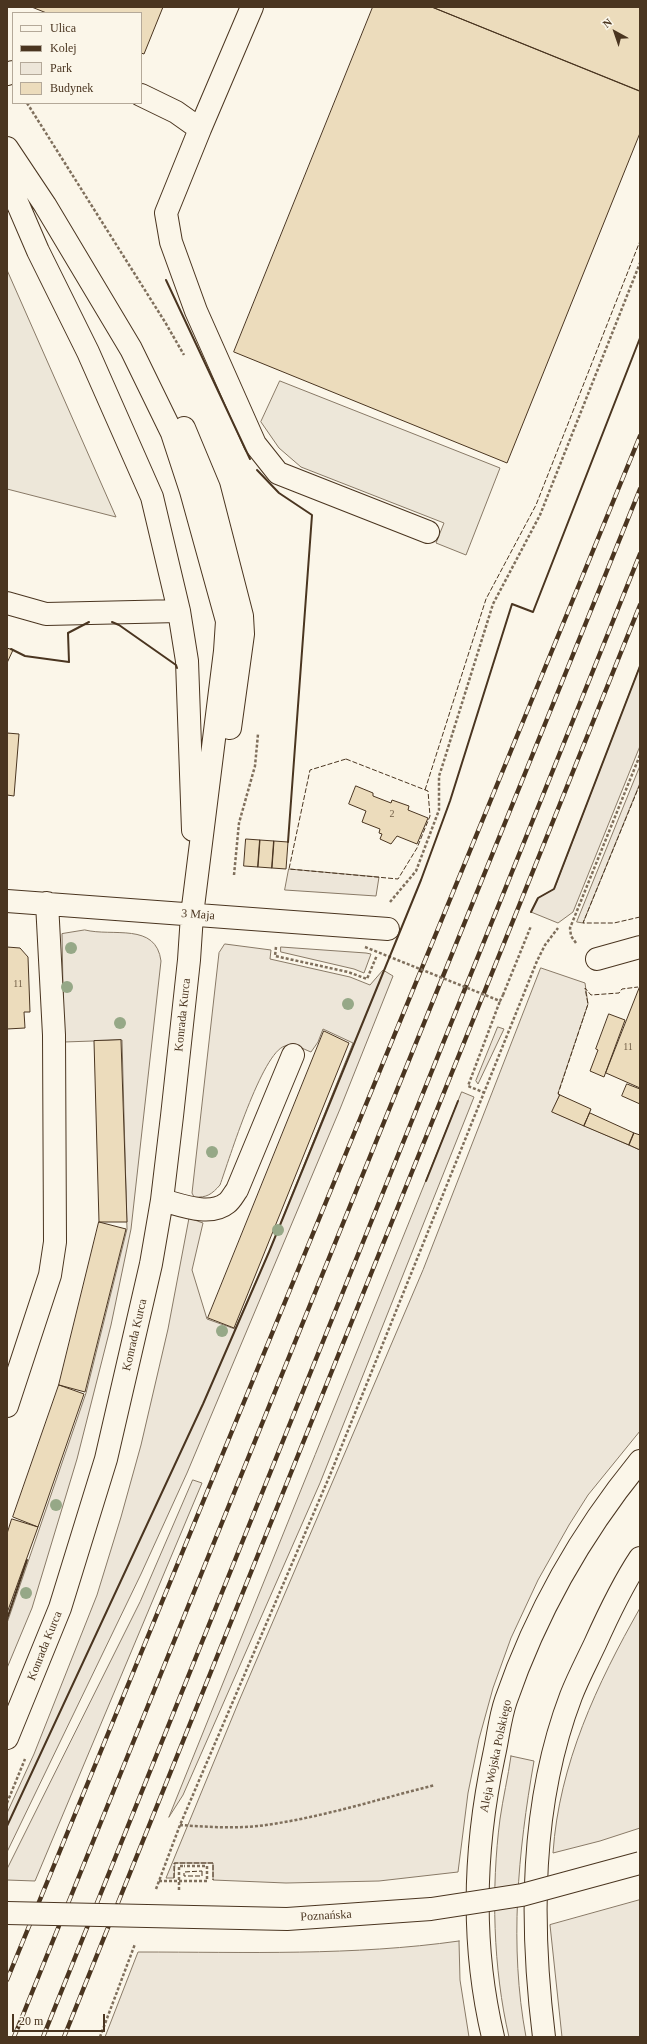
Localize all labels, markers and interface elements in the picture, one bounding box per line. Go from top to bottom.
legend [12,12,142,104]
north arrow [595,12,635,52]
text: N [600,16,614,30]
text: Ulica [50,21,76,35]
text: Kolej [50,41,77,55]
text: Park [50,61,72,75]
text: Budynek [50,81,93,95]
house number: 2 [390,808,394,820]
street label: 3 Maja [181,907,215,923]
house number: 11 [13,978,23,990]
street label: Konrada Kurca [172,978,194,1052]
house number: 11 [623,1041,633,1053]
street label: Konrada Kurca [120,1298,150,1372]
street label: Konrada Kurca [25,1609,65,1683]
street label: Aleja Wojska Polskiego [477,1698,515,1814]
street label: Poznańska [300,1907,352,1925]
scale bar [14,2006,107,2032]
text: 20 m [19,2014,43,2028]

